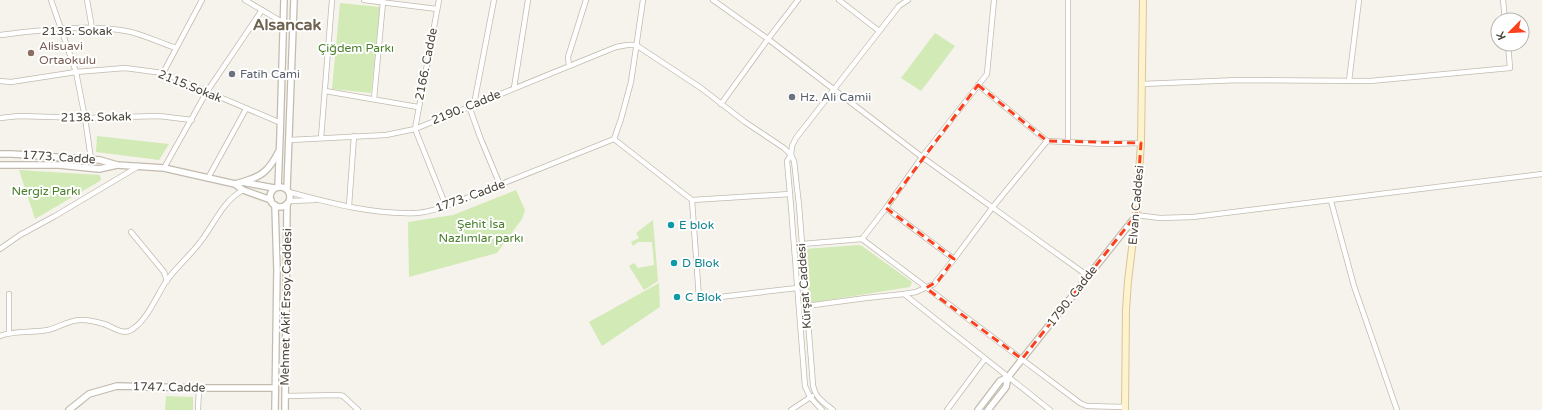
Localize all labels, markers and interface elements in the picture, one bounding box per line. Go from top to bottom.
north arrow [1490,12,1530,52]
district label: Alsancak [253,15,322,35]
street label: 2135. Sokak [42,24,113,38]
street label: 2166. Cadde [412,26,440,101]
text: K [1494,29,1509,42]
place label: Alisuavi Ortaokulu [39,39,96,67]
park label: Çiğdem Parkı [318,41,394,55]
marker: Alisuavi Ortaokulu [26,48,36,58]
street label: 2115.Sokak [156,67,224,105]
place label: Fatih Cami [240,67,300,81]
marker: Fatih Cami [227,69,237,79]
street label: 2190. Cadde [429,87,503,127]
place label: Hz. Ali Camii [800,90,871,104]
marker: Hz. Ali Camii [787,92,797,102]
street label: 2138. Sokak [60,109,132,125]
street label: 1773. Cadde [22,147,96,167]
street label: Elvan Caddesi [1126,165,1146,245]
street label: 1773. Cadde [433,177,507,215]
park label: Nergiz Parkı [12,184,80,198]
park label: Şehit İsa Nazlımlar parkı [438,217,524,245]
place label: E blok [679,218,715,232]
marker: E blok [666,220,676,230]
street label: Mehmet Akif Ersoy Caddesi [278,228,294,386]
street label: Kürşat Caddesi [794,243,814,329]
place label: D Blok [682,256,720,270]
marker: D Blok [669,258,679,268]
street label: 1790. Cadde [1044,263,1100,329]
place label: C Blok [685,290,722,304]
marker: C Blok [672,292,682,302]
street label: 1747. Cadde [132,379,206,395]

